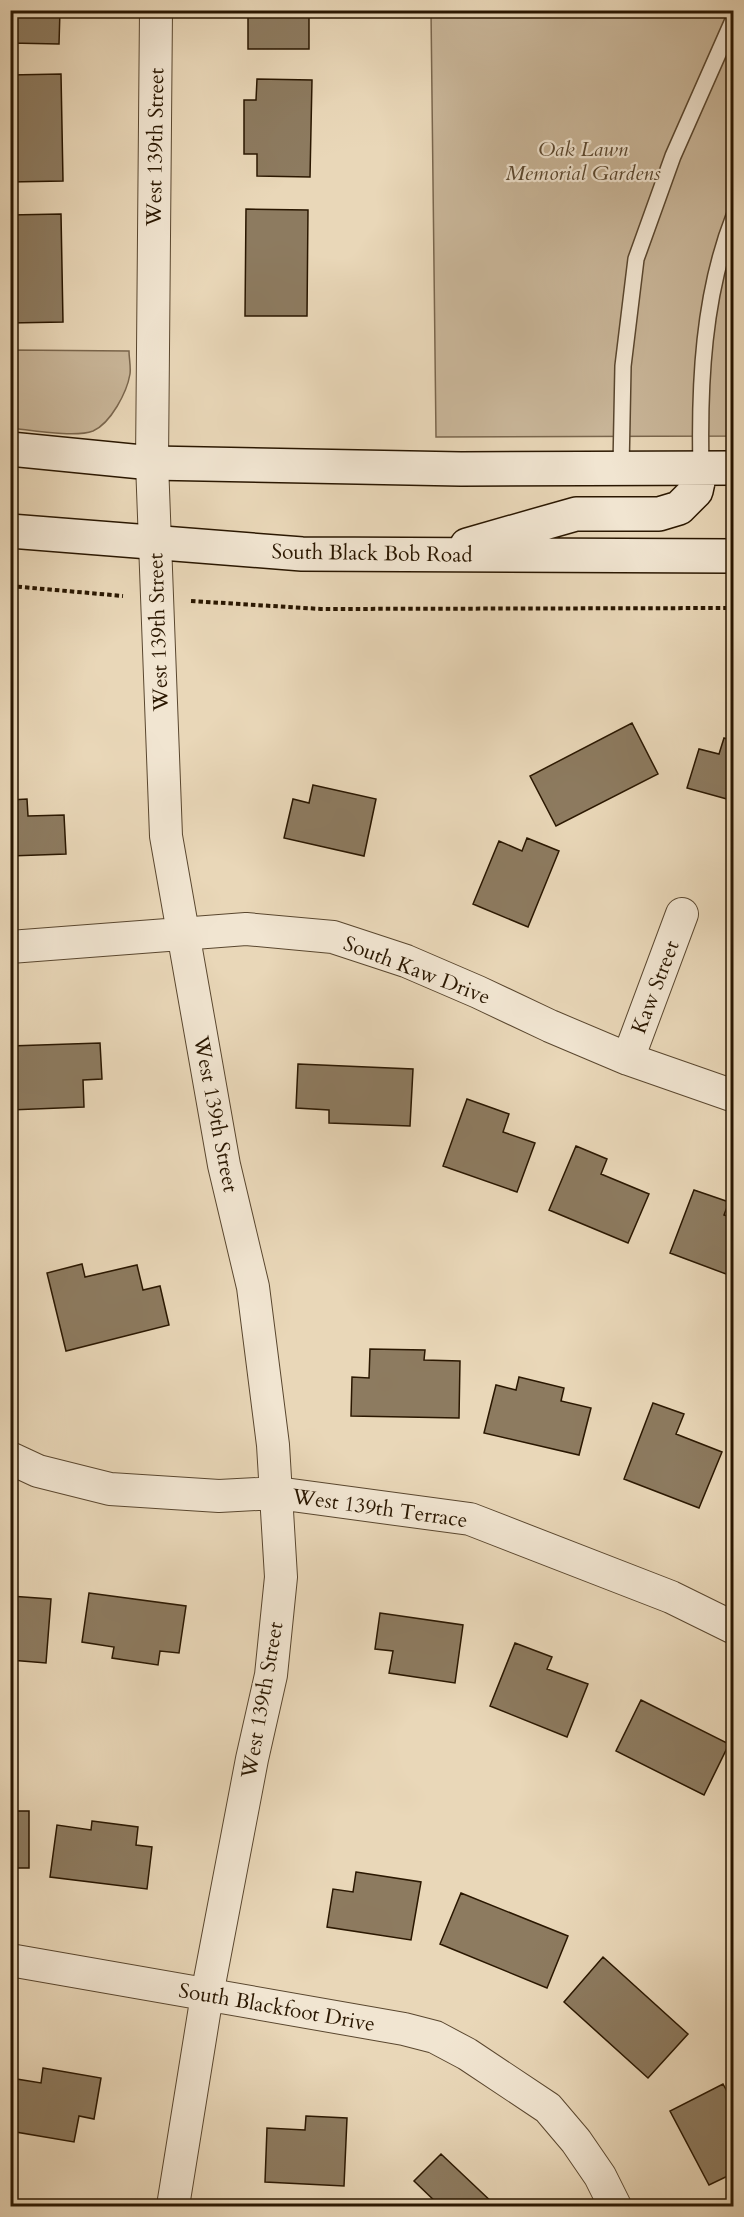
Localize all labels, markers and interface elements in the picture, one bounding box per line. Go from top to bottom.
street label: West 139th Street [140,67,171,228]
park label: Oak Lawn Memorial Gardens [505,135,661,188]
street label: South Black Bob Road [271,537,473,570]
street label: West 139th Street [141,552,176,713]
street label: South Kaw Drive [339,929,494,1012]
street label: Kaw Street [624,936,687,1038]
street label: West 139th Street [186,1032,245,1195]
street label: West 139th Terrace [290,1482,469,1535]
street label: West 139th Street [234,1619,291,1782]
street label: South Blackfoot Drive [176,1976,377,2039]

